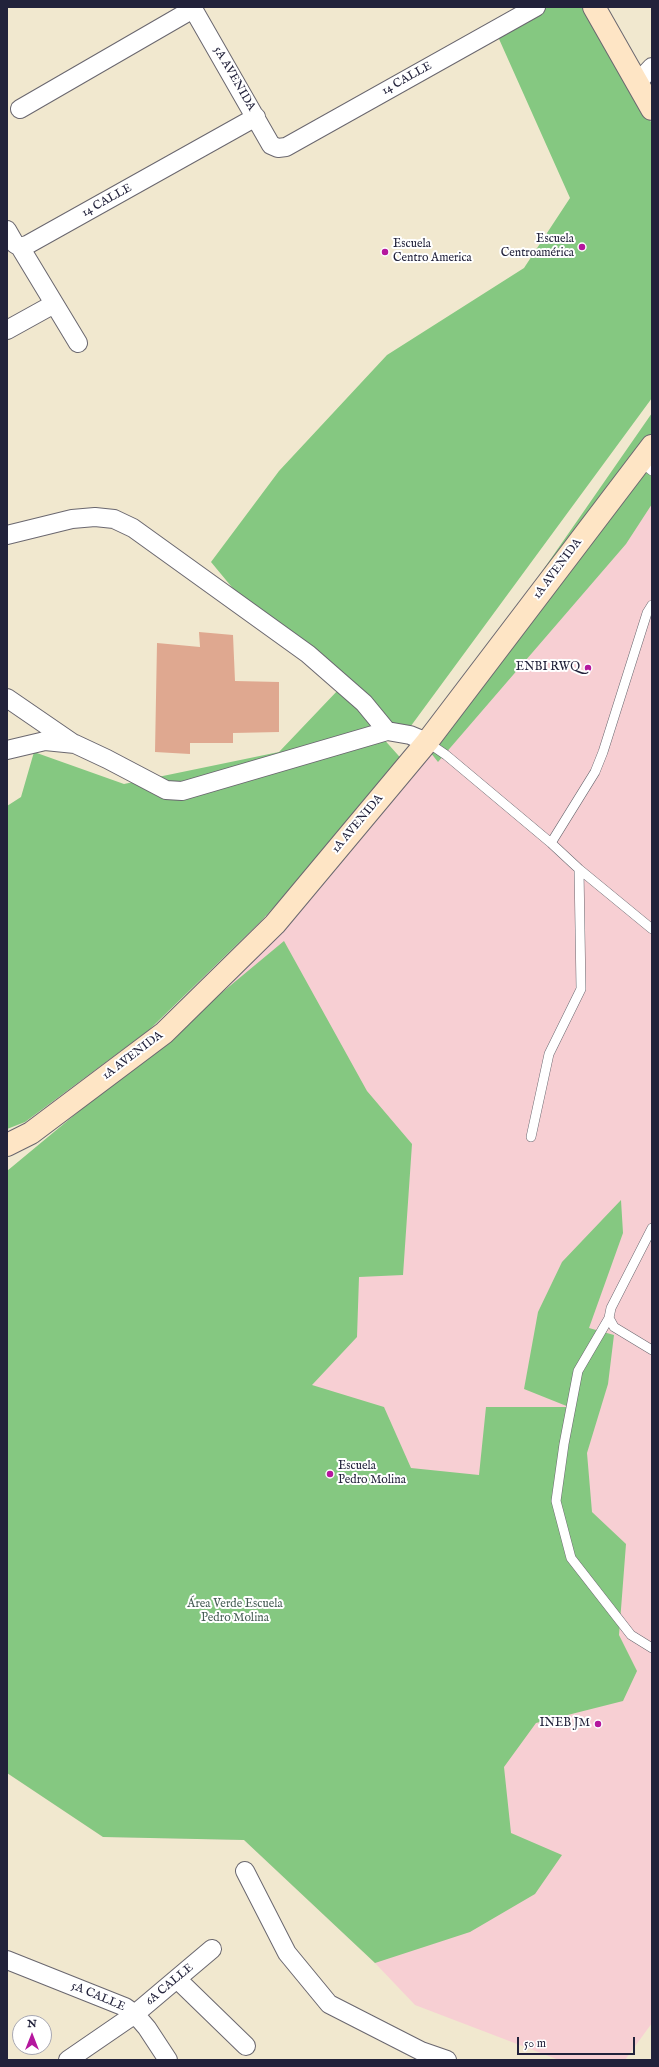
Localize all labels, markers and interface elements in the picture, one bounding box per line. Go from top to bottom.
street label: 5A AVENIDA [210,44,258,114]
street label: 14 CALLE [379,59,435,99]
street label: 14 CALLE [79,181,135,221]
place label: Escuela Centroamérica [501,233,574,261]
place label: Escuela Centro America [393,238,472,266]
marker: Escuela Centroamérica [577,242,587,252]
marker: Escuela Centro America [380,247,390,257]
street label: 1A AVENIDA [531,536,585,602]
place label: ENBI RWQ [516,661,580,675]
marker: ENBI RWQ [583,663,593,673]
street label: 1A AVENIDA [329,792,387,856]
street label: 1A AVENIDA [100,1029,166,1083]
place label: Escuela Pedro Molina [338,1460,406,1488]
marker: Escuela Pedro Molina [325,1469,335,1479]
park label: Área Verde Escuela Pedro Molina [187,1598,283,1626]
place label: INEB JM [539,1717,590,1731]
marker: INEB JM [593,1719,603,1729]
street label: 6A CALLE [143,1961,197,2009]
street label: 5A CALLE [69,1979,127,2015]
north arrow [12,2015,52,2055]
text: N [27,2017,37,2031]
scale bar [519,2029,637,2055]
text: 50 m [524,2036,546,2051]

